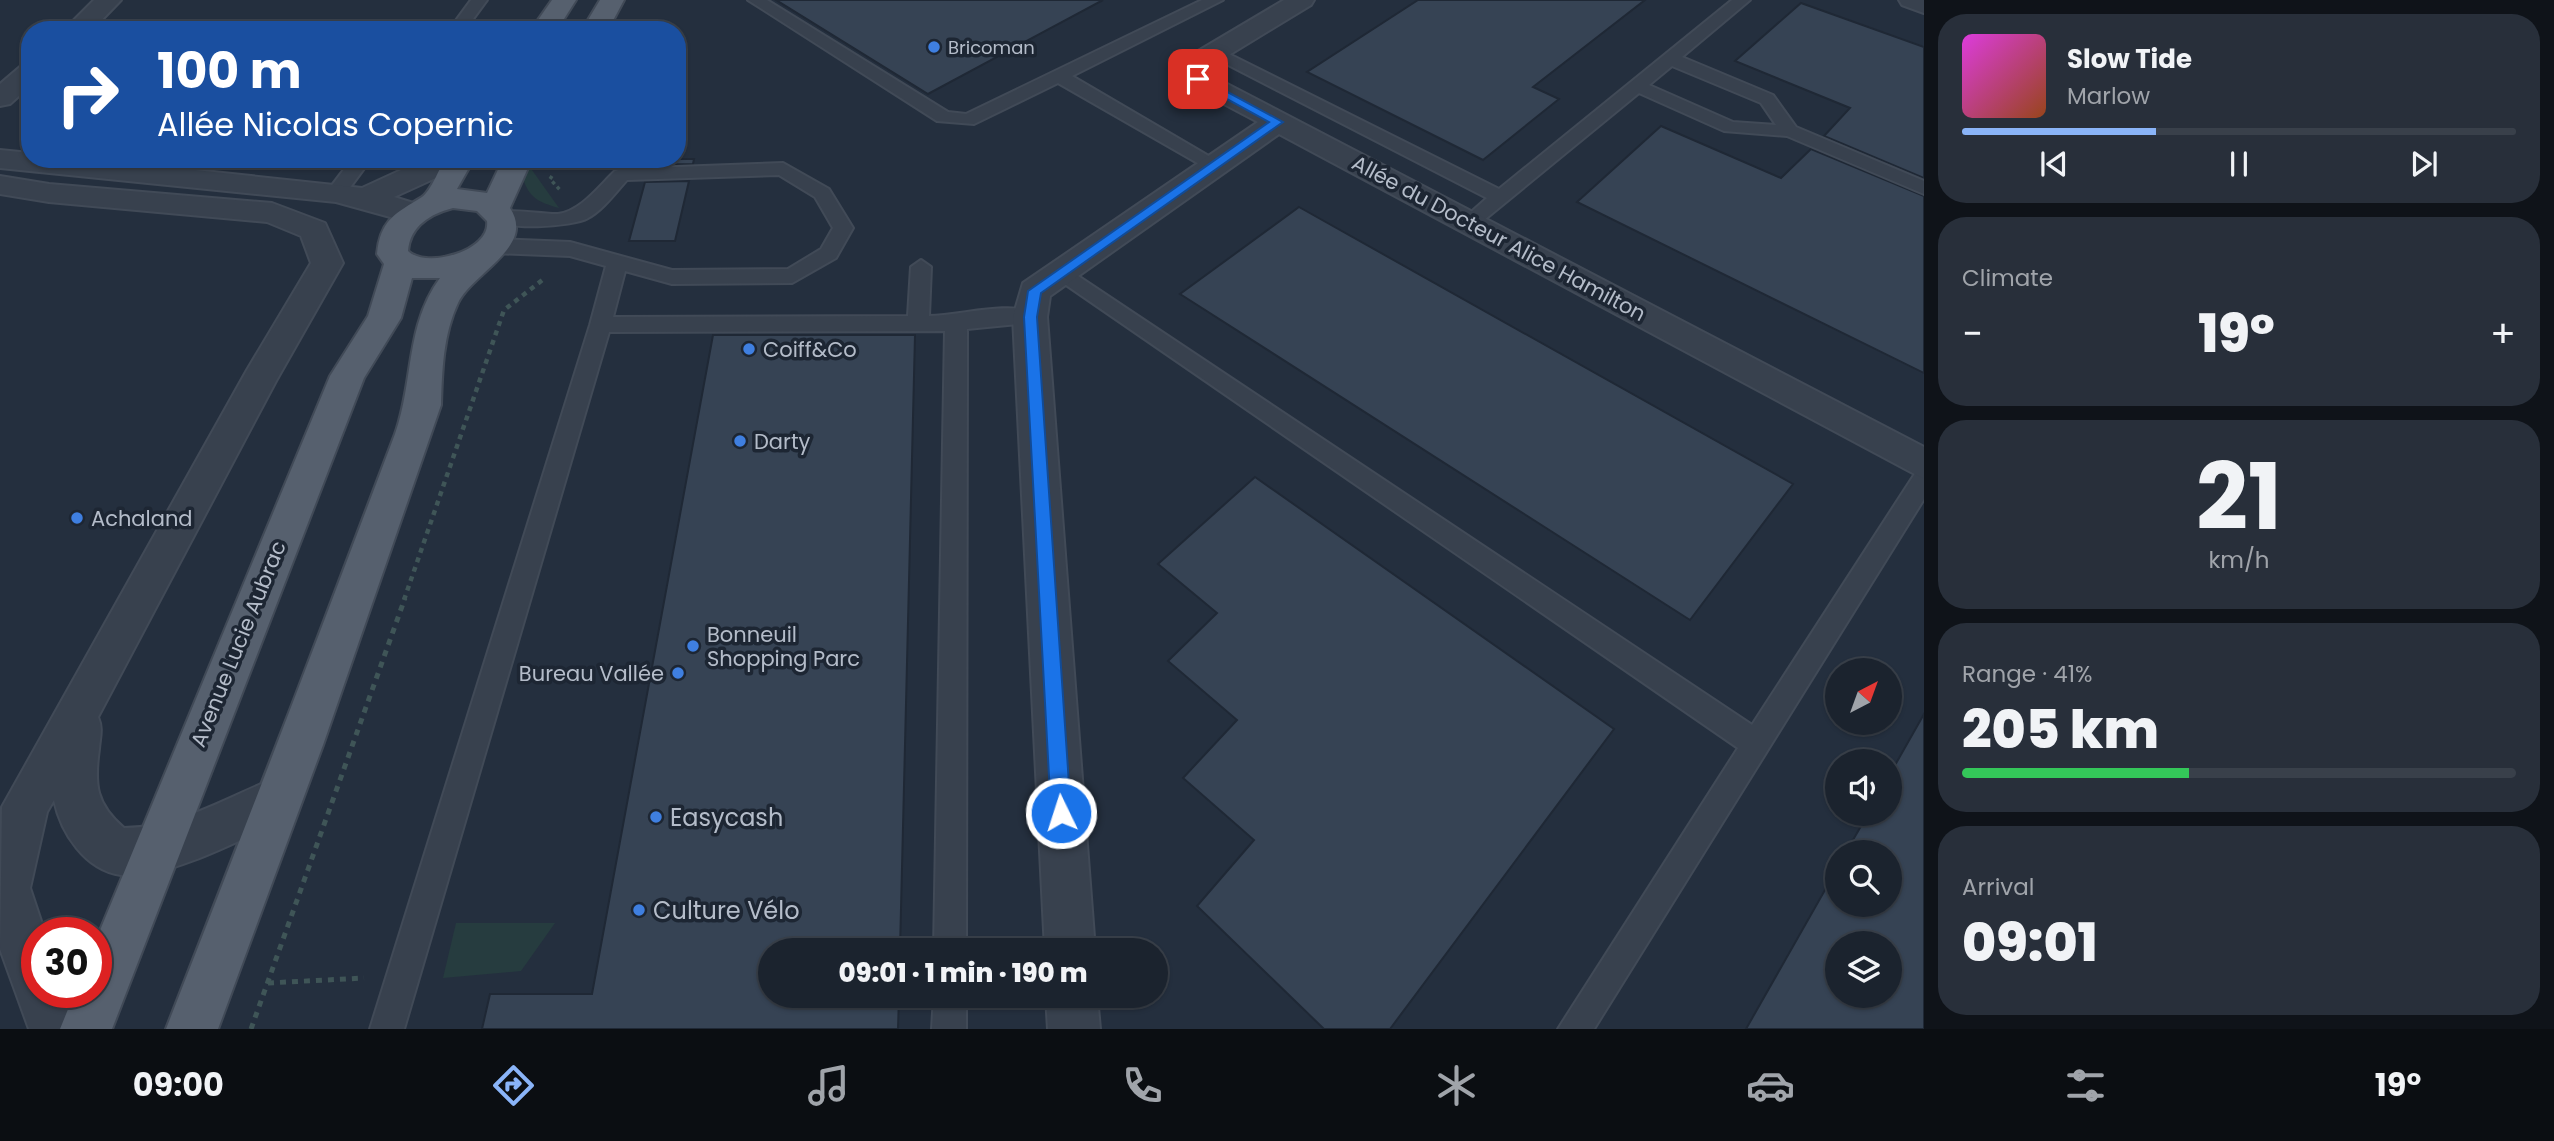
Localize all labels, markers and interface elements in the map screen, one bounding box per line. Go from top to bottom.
place label: Bricoman [948,35,1035,60]
text: 100 m [157,37,302,105]
marker: Bricoman [926,39,942,55]
text: Slow Tide [2067,41,2192,77]
icon: right [42,49,133,140]
pin [1168,49,1228,109]
icon: arrive [1179,60,1217,98]
text: Marlow [2067,80,2150,112]
text: Allée Nicolas Copernic [157,102,514,147]
icon: previous [2035,145,2073,183]
icon: pause [2220,145,2258,183]
icon: next [2405,145,2443,183]
street label: Allée du Docteur Alice Hamilton [1347,148,1651,328]
text: Climate [1962,262,2053,294]
text: 19° [2198,297,2275,370]
text: − [1962,307,1983,360]
text: + [2490,307,2516,360]
place label: Coiff&Co [763,335,857,364]
marker: Coiff&Co [741,341,757,357]
place label: Darty [754,427,811,456]
marker: Darty [732,433,748,449]
text: 21 [2196,433,2282,561]
place label: Achaland [91,504,193,533]
marker: Achaland [69,510,85,526]
street label: Avenue Lucie Aubrac [183,537,293,751]
text: km/h [2208,544,2270,576]
place label: Bonneuil Shopping Parc [707,620,860,673]
marker: Bonneuil Shopping Parc [685,638,701,654]
north arrow [1825,658,1902,735]
map controls [1825,658,1902,1008]
text: Range · 41% [1962,658,2093,690]
place label: Bureau Vallée [519,659,664,688]
marker: Bureau Vallée [670,665,686,681]
text: 205 km [1962,693,2159,766]
button: sound [1825,749,1902,826]
position arrow [1024,776,1098,850]
place label: Easycash [670,801,783,834]
marker: Easycash [648,809,664,825]
button: search [1825,840,1902,917]
text: Arrival [1962,871,2034,903]
place label: Culture Vélo [653,894,800,927]
marker: Culture Vélo [631,902,647,918]
text: 09:01 [1962,906,2098,979]
speed limit sign: 30 [21,917,112,1008]
button: layers [1825,931,1902,1008]
text: 09:01 · 1 min · 190 m [839,955,1087,991]
icon: directions [489,1061,538,1110]
icon: music [804,1061,853,1110]
icon: phone [1118,1061,1167,1110]
icon: climate [1432,1061,1481,1110]
icon: car [1746,1061,1795,1110]
icon: filters [2061,1061,2110,1110]
text: 09:00 [133,1062,224,1107]
text: 19° [2375,1062,2421,1107]

